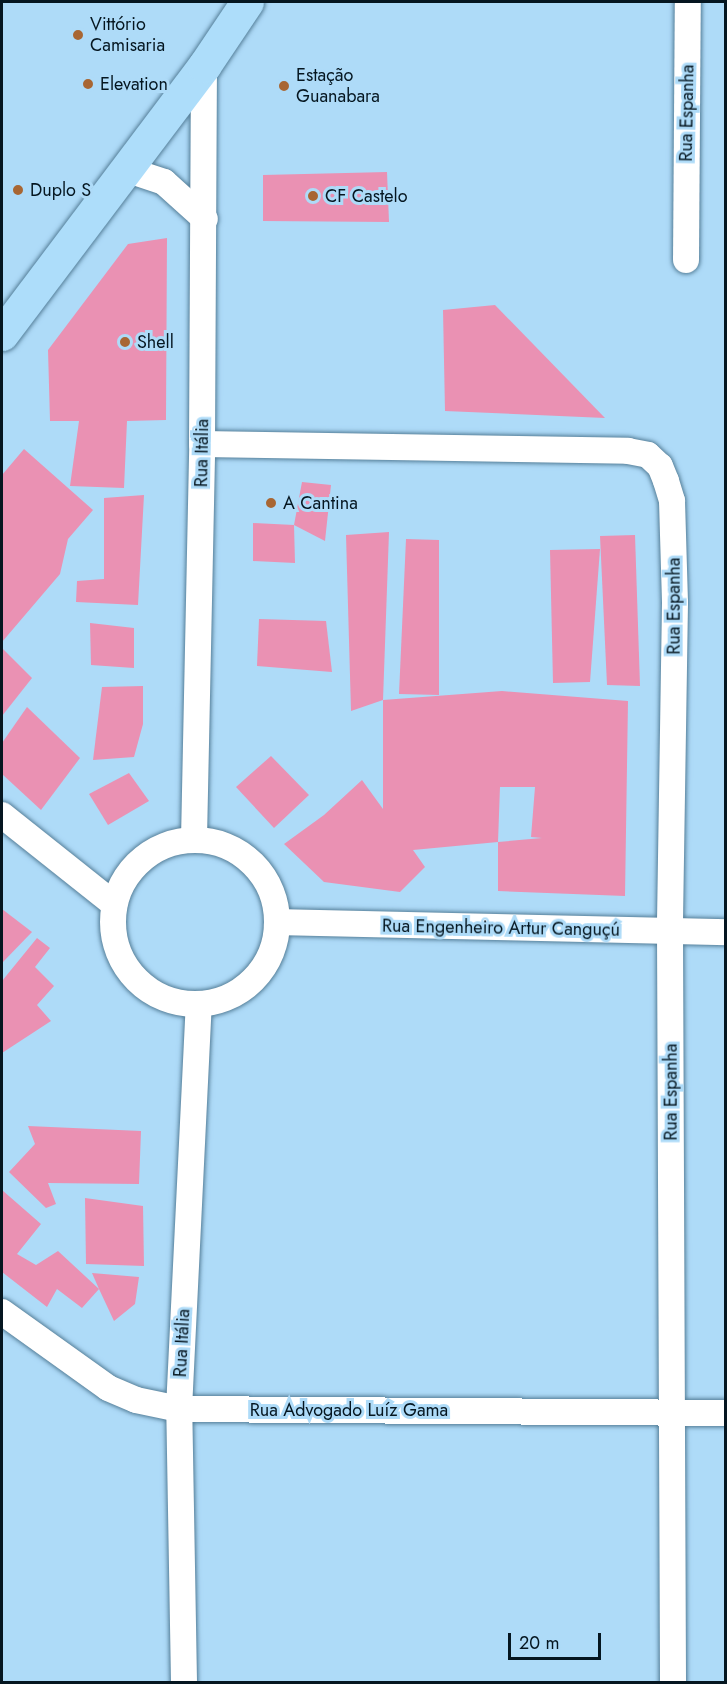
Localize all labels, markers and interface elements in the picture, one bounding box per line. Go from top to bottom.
place label: Vittório Camisaria [90,14,165,57]
marker: Vittório Camisaria [71,28,85,42]
street label: Rua Espanha [675,64,699,162]
place label: Estação Guanabara [296,65,380,107]
place label: Elevation [100,73,168,95]
marker: Elevation [81,77,95,91]
marker: Estação Guanabara [277,79,291,93]
place label: Duplo S [30,179,91,201]
marker: Duplo S [11,183,25,197]
place label: CF Castelo [325,185,408,207]
marker: CF Castelo [306,189,320,203]
place label: Shell [137,331,174,353]
marker: Shell [118,335,132,349]
street label: Rua Itália [191,419,213,487]
place label: A Cantina [283,492,358,514]
marker: A Cantina [264,496,278,510]
street label: Rua Espanha [663,557,685,655]
street label: Rua Engenheiro Artur Canguçú [382,915,620,941]
street label: Rua Espanha [660,1043,682,1141]
street label: Rua Itália [169,1308,195,1378]
street label: Rua Advogado Luíz Gama [250,1399,448,1421]
scale bar [511,1621,604,1659]
text: 20 m [519,1630,559,1656]

